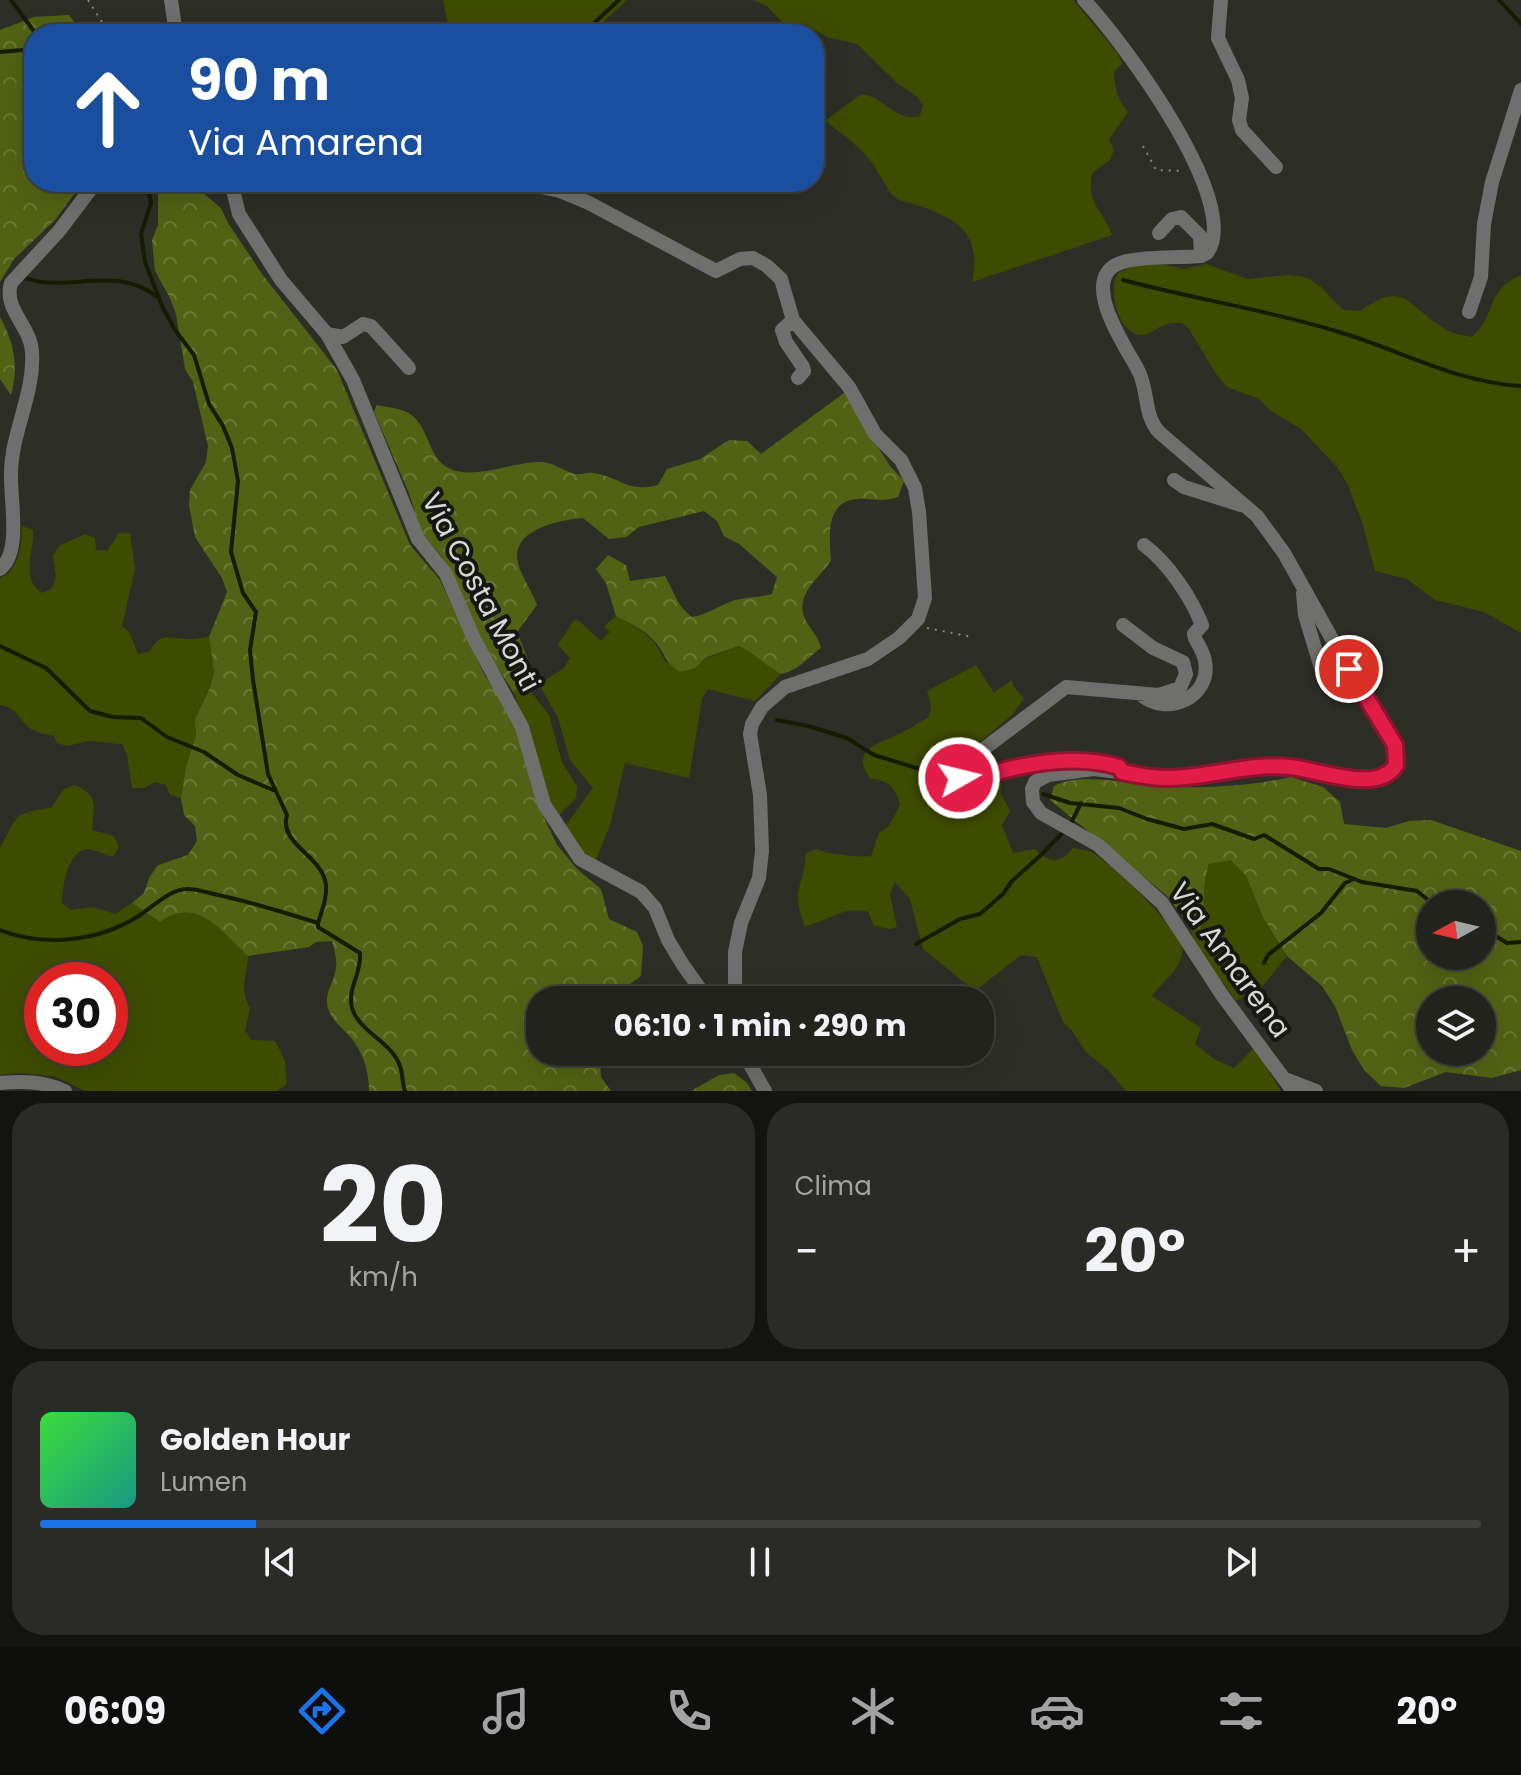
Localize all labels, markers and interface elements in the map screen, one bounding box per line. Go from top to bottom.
text: 90 m [188,41,330,120]
icon: ahead [56,56,160,160]
text: Via Amarena [188,117,424,168]
street label: Via Costa Monti [412,486,550,698]
pin [1315,635,1383,703]
icon: arrive [1327,647,1371,691]
position arrow [917,736,1001,820]
street label: Via Amarena [1160,874,1300,1046]
north arrow [1416,890,1496,970]
map controls [1416,890,1496,1066]
speed limit sign: 30 [24,962,128,1066]
button: layers [1416,986,1496,1066]
text: 06:10 · 1 min · 290 m [613,1004,907,1047]
text: 20 [320,1133,447,1278]
text: Clima [795,1168,872,1204]
text: 20° [1084,1209,1185,1293]
text: − [795,1221,819,1282]
text: + [1451,1221,1481,1282]
text: km/h [349,1259,418,1295]
text: Golden Hour [160,1418,350,1461]
text: Lumen [160,1464,247,1500]
icon: previous [258,1540,302,1584]
icon: pause [738,1540,782,1584]
icon: next [1219,1540,1263,1584]
icon: directions [294,1683,350,1739]
icon: music [478,1683,534,1739]
icon: phone [661,1683,717,1739]
icon: climate [845,1683,901,1739]
icon: car [1029,1683,1085,1739]
icon: filters [1213,1683,1269,1739]
text: 06:09 [64,1686,166,1737]
text: 20° [1396,1686,1457,1737]

